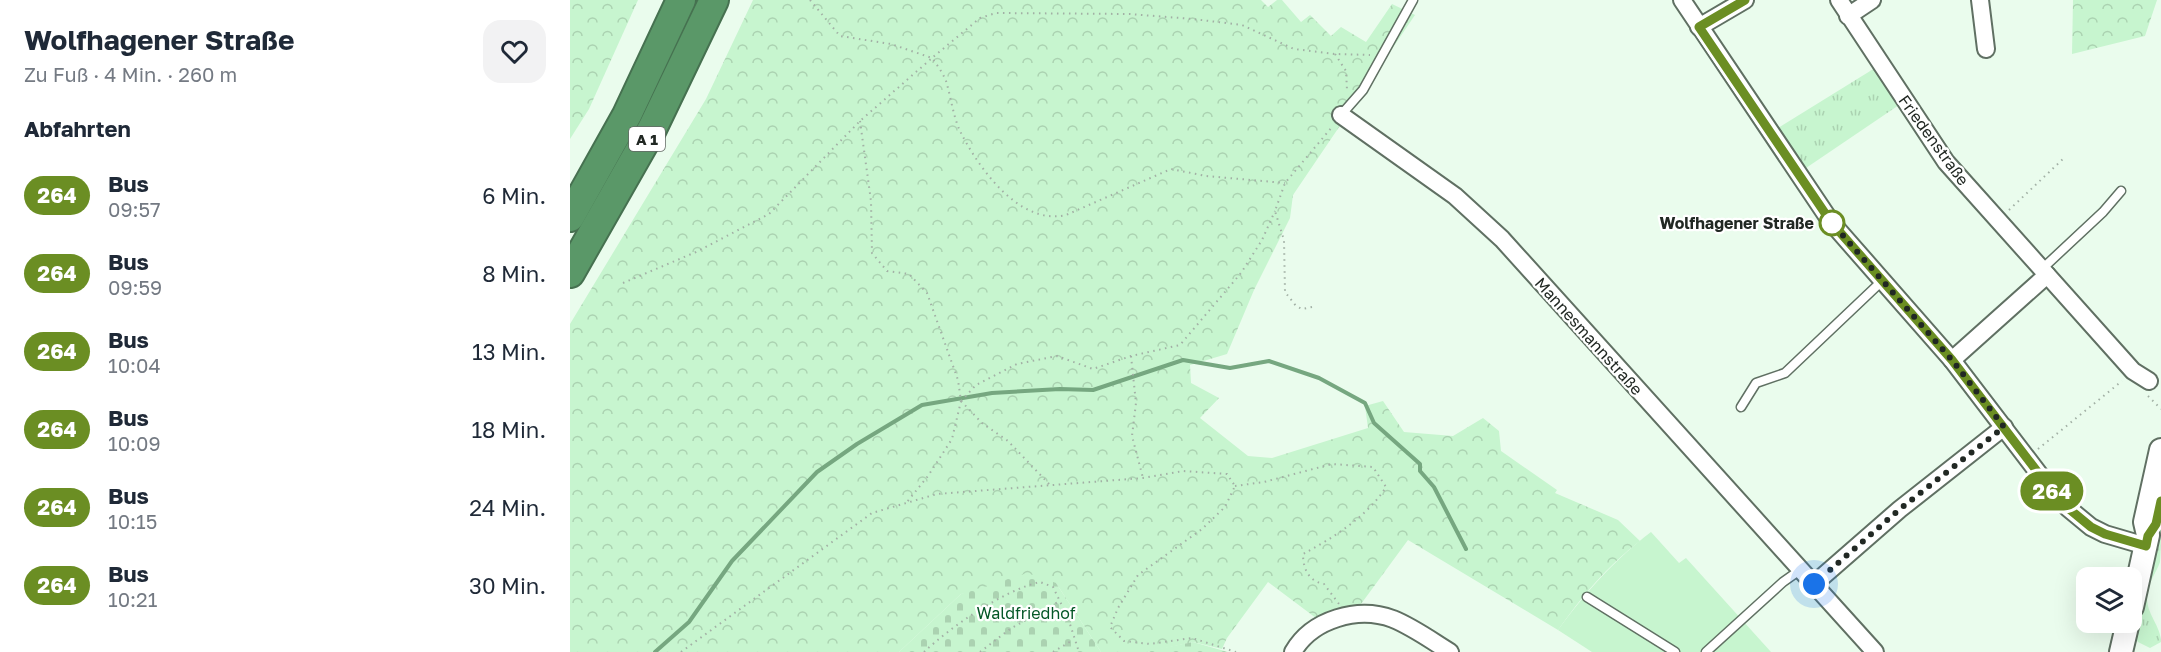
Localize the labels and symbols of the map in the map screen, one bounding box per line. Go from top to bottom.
street label: Friedenstraße [1895,91,1973,189]
road number: A 1 [629,127,665,151]
marker: Wolfhagener Straße [1819,210,1845,236]
place label: Wolfhagener Straße [1659,213,1814,233]
street label: Mannesmannstraße [1531,273,1647,399]
line badge: 264 [2018,472,2086,510]
your location [1799,569,1829,599]
park label: Waldfriedhof [976,603,1076,623]

